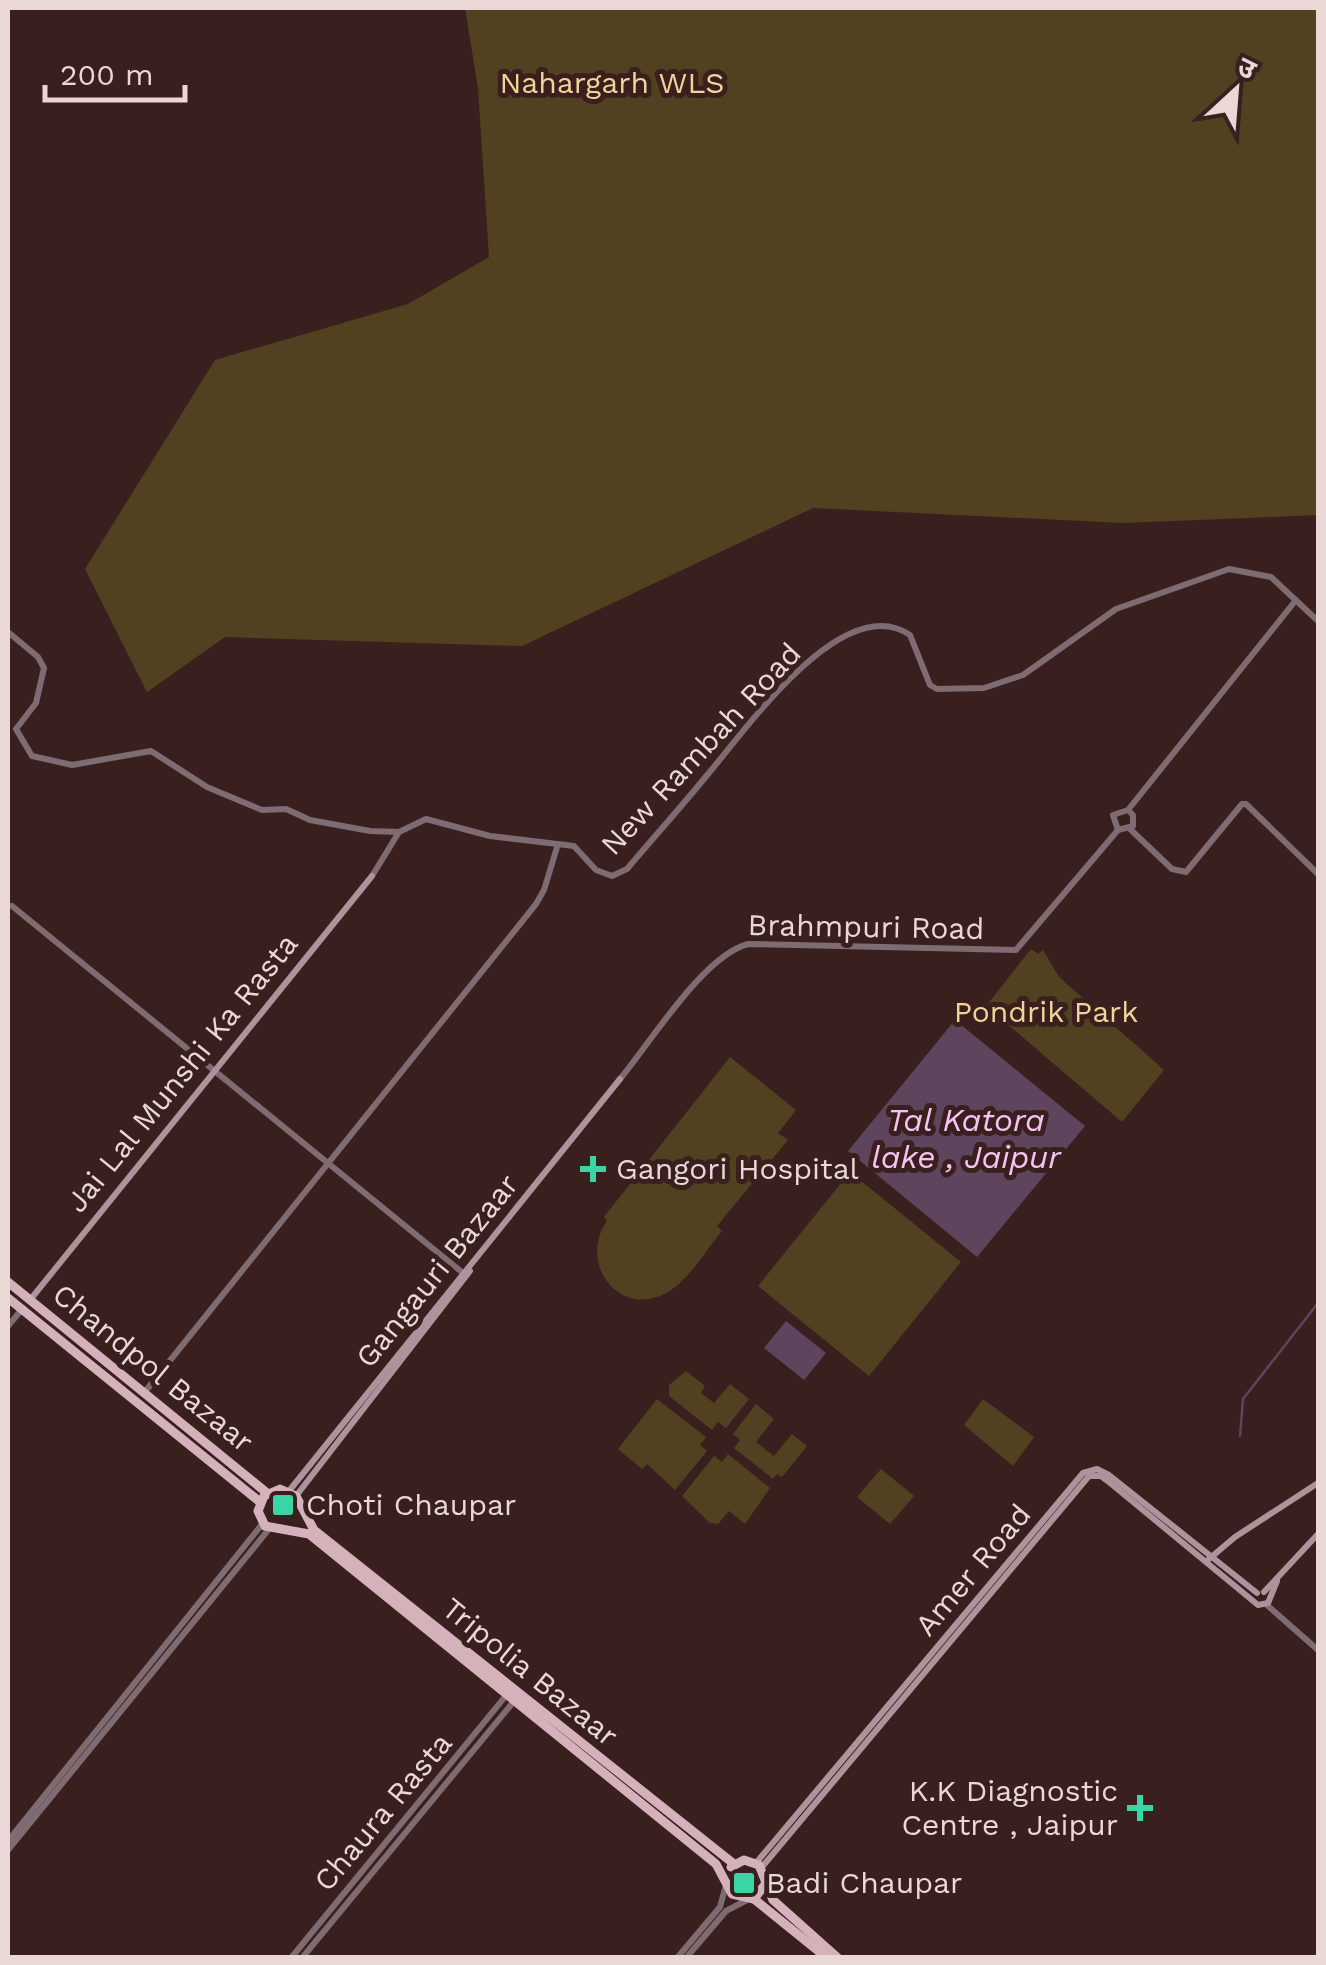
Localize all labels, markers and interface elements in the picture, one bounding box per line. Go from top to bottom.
scale bar [45,40,185,102]
north arrow [1186,40,1286,140]
text: उ [1232,50,1262,87]
text: 200 m [60,57,154,92]
park label: Nahargarh WLS [499,65,725,100]
street label: New Rambah Road [593,636,808,862]
street label: Brahmpuri Road [747,907,985,946]
street label: Jai Lal Munshi Ka Rasta [58,926,305,1219]
park label: Pondrik Park [954,994,1138,1029]
water label: Tal Katora lake , Jaipur [871,1101,1062,1176]
place label: Gangori Hospital [616,1151,859,1186]
marker: Gangori Hospital [580,1156,606,1182]
street label: Gangauri Bazaar [348,1167,525,1374]
street label: Chandpol Bazaar [46,1276,260,1459]
place label: Choti Chaupar [306,1487,516,1522]
marker: Choti Chaupar [270,1492,296,1518]
street label: Amer Road [908,1497,1038,1642]
street label: Tripolia Bazaar [436,1590,625,1753]
street label: Chaura Rasta [306,1726,459,1898]
place label: K.K Diagnostic Centre , Jaipur [901,1773,1118,1842]
marker: K.K Diagnostic Centre , Jaipur [1127,1795,1153,1821]
place label: Badi Chaupar [766,1865,962,1900]
marker: Badi Chaupar [731,1870,757,1896]

